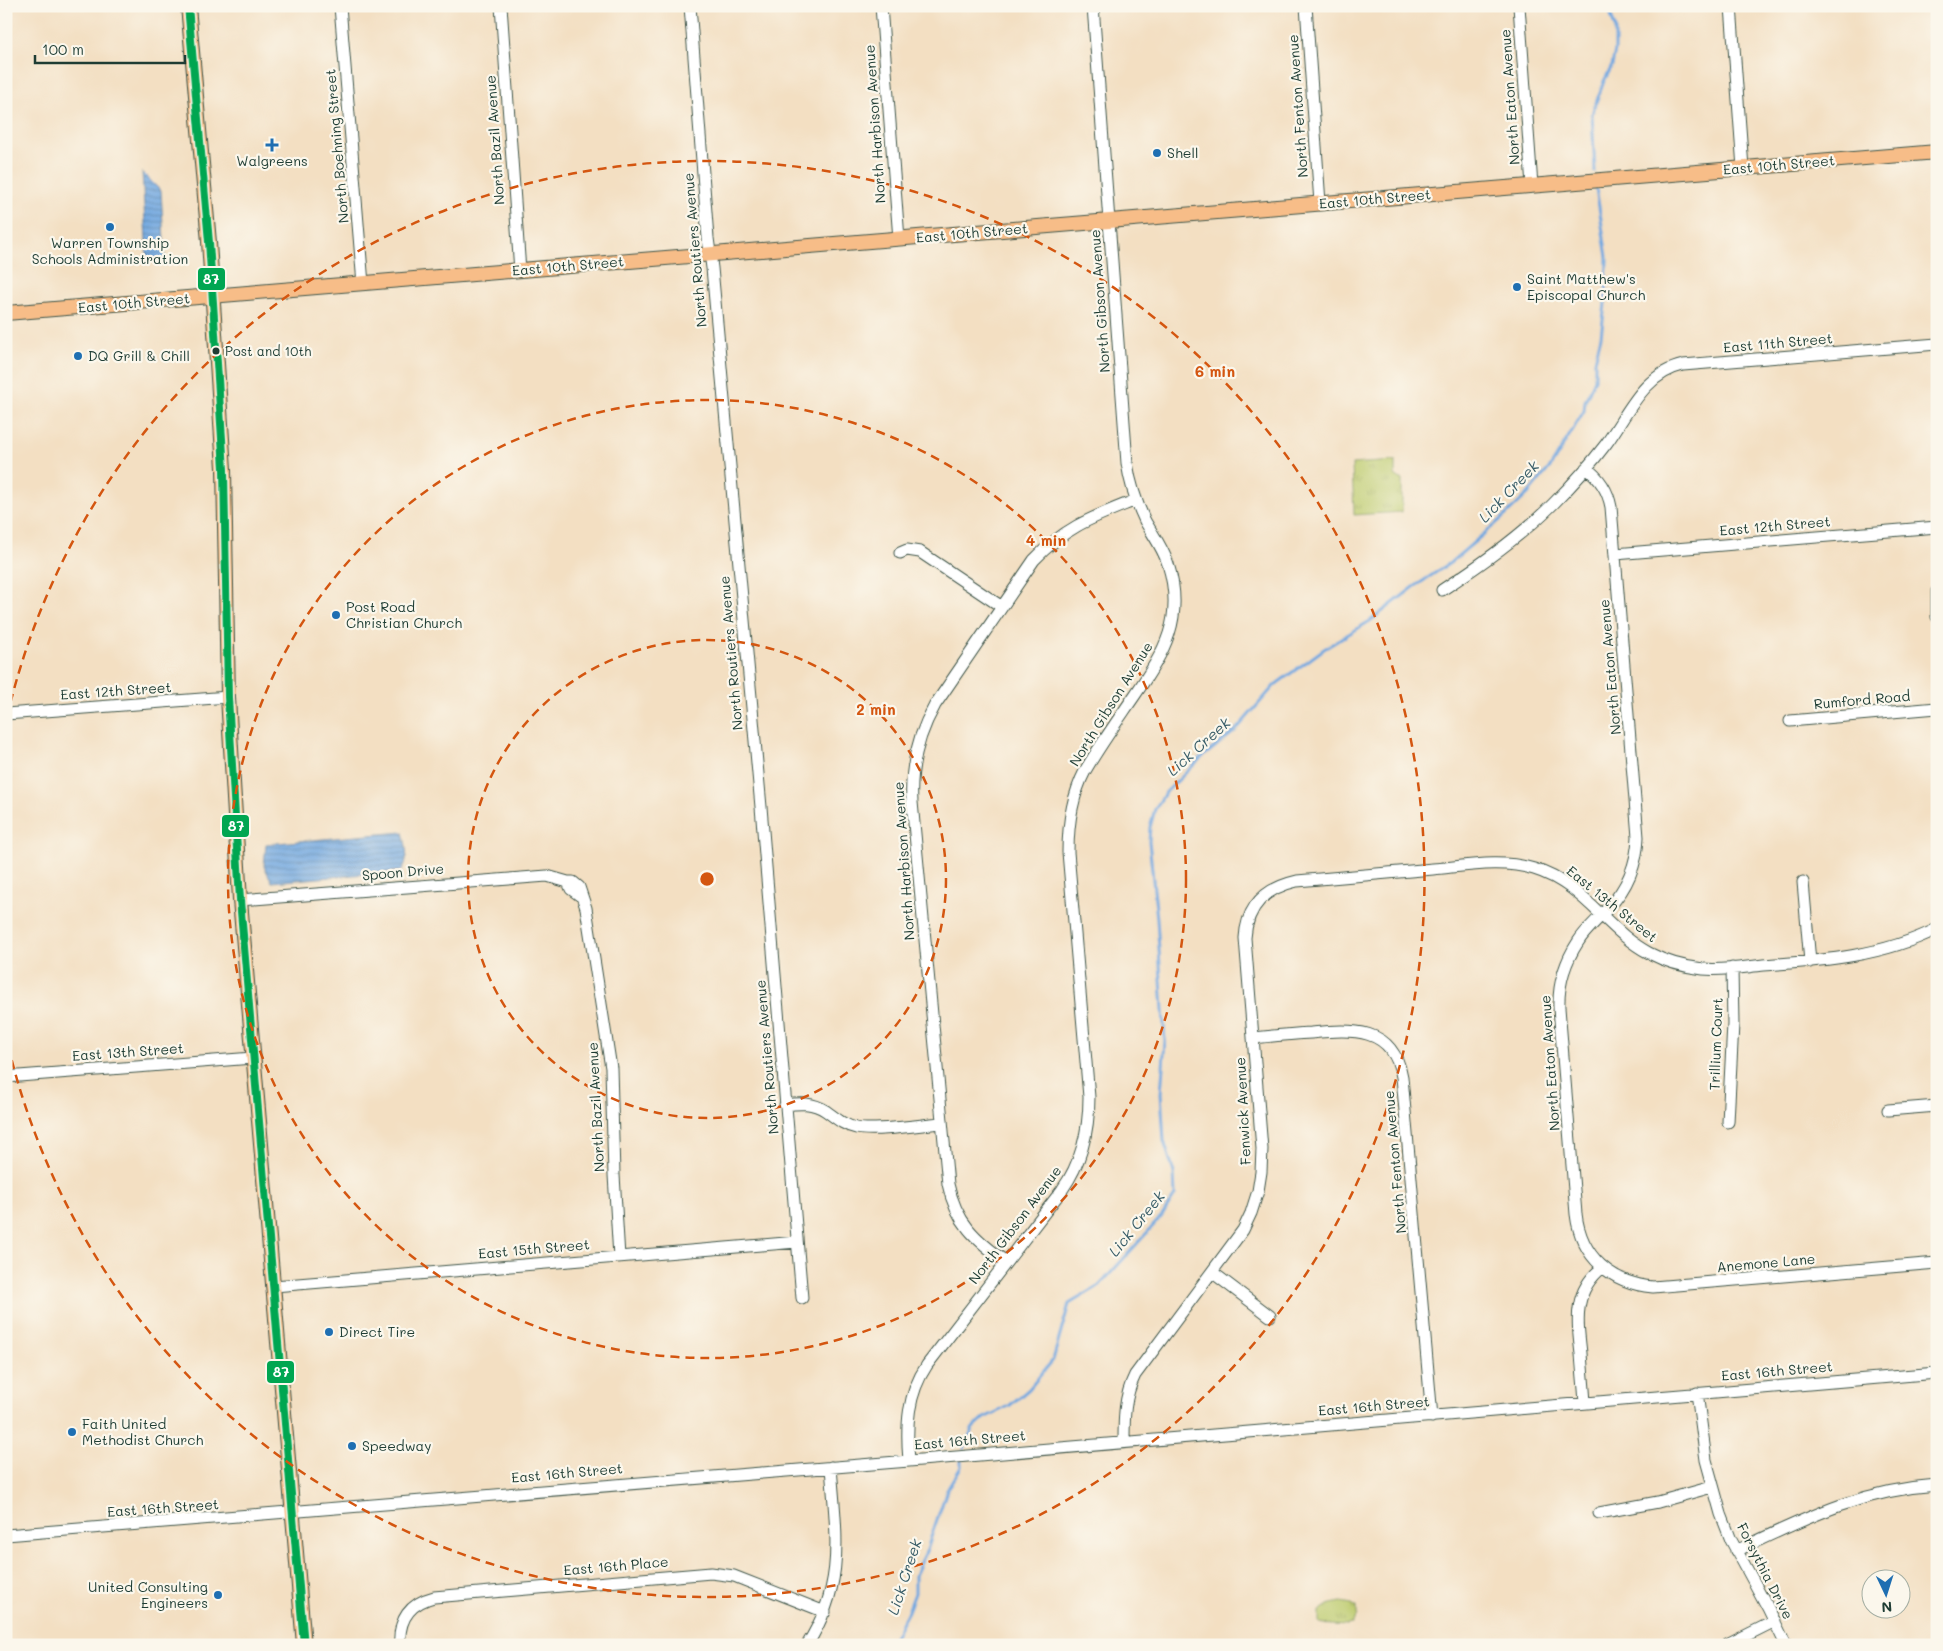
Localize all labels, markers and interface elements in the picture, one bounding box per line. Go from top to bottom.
street label: North Eaton Avenue [1495,28,1524,166]
scale bar [35,32,185,64]
street label: North Fenton Avenue [1283,34,1312,178]
text: 100 m [42,39,84,59]
street label: North Harbison Avenue [859,44,890,204]
street label: North Boehning Street [320,68,353,224]
street label: North Bazil Avenue [480,74,509,206]
marker: Walgreens [266,139,278,151]
place label: Shell [1167,143,1198,162]
marker: Shell [1151,147,1163,159]
street label: East 10th Street [1722,150,1836,179]
place label: Walgreens [236,151,308,170]
street label: North Routiers Avenue [678,172,711,328]
street label: East 10th Street [1318,184,1432,213]
street label: East 10th Street [915,218,1029,247]
marker: Warren Township Schools Administration [104,221,116,233]
street label: North Gibson Avenue [1085,229,1114,373]
place label: Warren Township Schools Administration [32,233,188,268]
street label: East 10th Street [511,251,625,280]
line badge: 87 [197,267,226,291]
text: 87 [203,269,219,288]
place label: Saint Matthew's Episcopal Church [1527,269,1645,304]
marker: Saint Matthew's Episcopal Church [1511,281,1523,293]
street label: East 10th Street [77,288,191,317]
street label: East 11th Street [1722,328,1833,357]
place label: Post and 10th [225,342,311,359]
place label: DQ Grill & Chill [88,346,190,365]
marker: Post and 10th [211,346,221,356]
marker: DQ Grill & Chill [72,350,84,362]
text: 6 min [1195,361,1235,381]
water label: Lick Creek [1474,455,1544,527]
street label: East 12th Street [1719,511,1831,540]
text: 4 min [1026,530,1066,550]
street label: North Routiers Avenue [714,575,747,731]
place label: Post Road Christian Church [346,597,462,632]
street label: North Eaton Avenue [1594,598,1625,736]
marker: Post Road Christian Church [330,609,342,621]
street label: North Gibson Avenue [1064,638,1157,770]
street label: East 12th Street [60,677,172,704]
street label: Rumford Road [1813,686,1911,713]
text: 2 min [856,699,896,719]
water label: Lick Creek [1162,712,1235,780]
street label: North Harbison Avenue [888,781,919,941]
line badge: 87 [221,814,250,838]
text: 87 [228,816,244,835]
street label: Spoon Drive [361,858,445,885]
street label: East 13th Street [1563,861,1662,946]
centre of rings [698,870,716,888]
street label: North Routiers Avenue [750,979,783,1135]
street label: North Eaton Avenue [1535,994,1564,1132]
street label: Trillium Court [1704,997,1727,1091]
street label: East 13th Street [72,1038,184,1065]
street label: North Bazil Avenue [583,1042,608,1172]
street label: Fenwick Avenue [1230,1057,1255,1165]
street label: North Fenton Avenue [1379,1090,1410,1234]
street label: North Gibson Avenue [964,1162,1065,1288]
water label: Lick Creek [1104,1186,1169,1260]
street label: East 15th Street [477,1234,590,1263]
street label: Anemone Lane [1716,1249,1816,1276]
place label: Direct Tire [339,1322,415,1341]
marker: Direct Tire [323,1326,335,1338]
street label: East 16th Street [1720,1356,1834,1385]
line badge: 87 [266,1360,295,1384]
text: 87 [273,1362,289,1381]
street label: East 16th Street [1317,1391,1431,1420]
place label: Faith United Methodist Church [82,1414,204,1449]
street label: East 16th Street [913,1425,1027,1454]
marker: Faith United Methodist Church [66,1426,78,1438]
place label: Speedway [362,1436,432,1455]
marker: Speedway [346,1440,358,1452]
street label: East 16th Street [510,1458,624,1487]
street label: East 16th Street [106,1494,219,1521]
street label: Forsythia Drive [1733,1519,1798,1622]
water label: Lick Creek [882,1535,926,1617]
street label: East 16th Place [563,1551,669,1580]
north arrow [1860,1568,1910,1618]
place label: United Consulting Engineers [88,1577,208,1612]
marker: United Consulting Engineers [212,1589,224,1601]
text: N [1881,1598,1893,1617]

